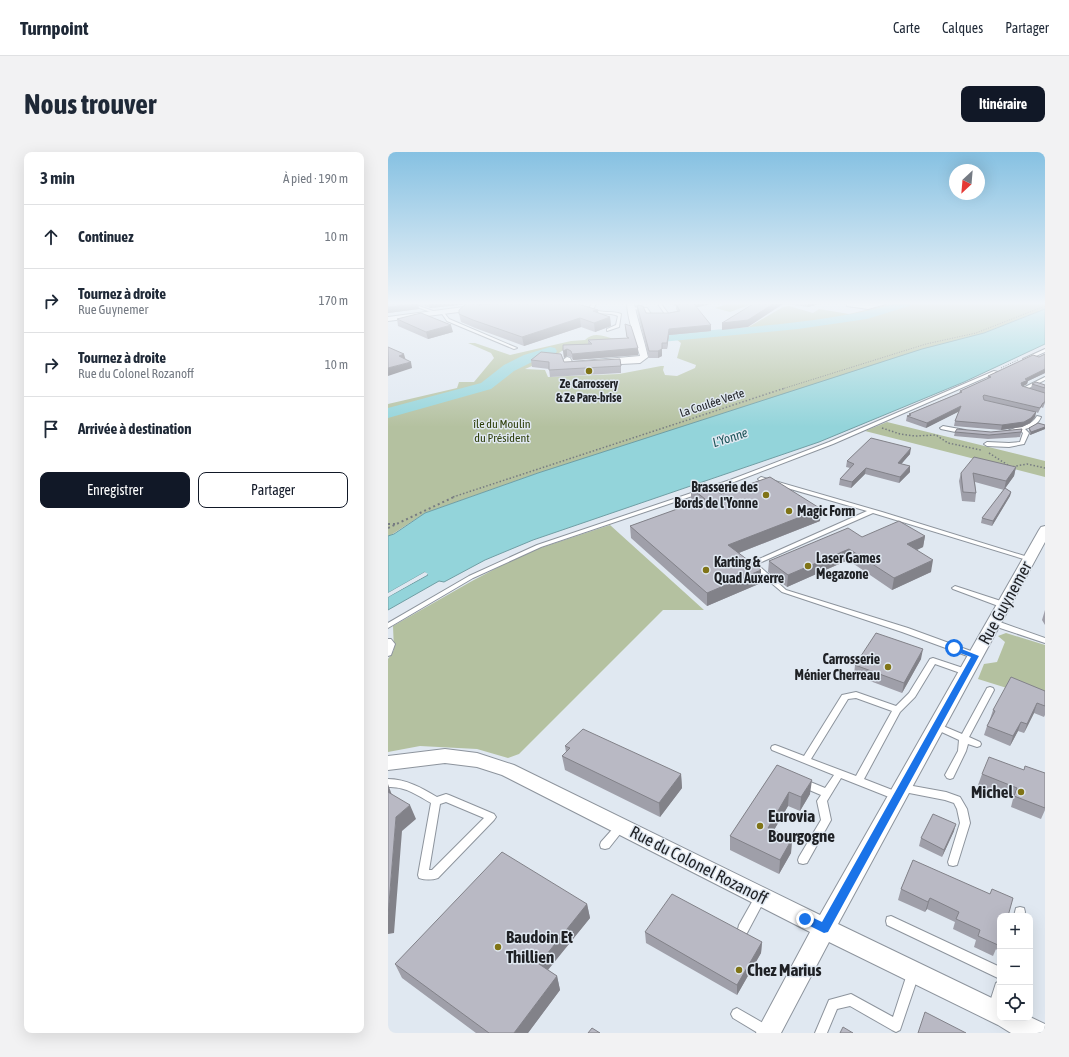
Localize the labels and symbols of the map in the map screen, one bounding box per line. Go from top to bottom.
north arrow [949,164,985,200]
marker: Ze Carrossery & Ze Pare-brise [584,366,594,376]
place label: Ze Carrossery & Ze Pare-brise [556,377,622,405]
street label: La Coulée Verte [678,386,746,420]
park label: île du Moulin du Président [473,417,531,445]
water label: L'Yonne [711,425,750,450]
place label: Brasserie des Bords de l'Yonne [674,479,758,511]
marker: Brasserie des Bords de l'Yonne [761,490,771,500]
place label: Magic Form [797,503,855,519]
marker: Magic Form [784,506,794,516]
place label: Laser Games Megazone [816,550,881,582]
place label: Karting & Quad Auxerre [714,554,784,586]
street label: Rue Guynemer [974,557,1037,648]
marker: Laser Games Megazone [803,561,813,571]
marker: Karting & Quad Auxerre [701,565,711,575]
route start [945,639,963,657]
place label: Carrosserie Ménier Cherreau [795,651,880,683]
marker: Carrosserie Ménier Cherreau [883,662,893,672]
place label: Michel [971,782,1013,802]
marker: Michel [1016,787,1026,797]
place label: Eurovia Bourgogne [768,806,835,846]
marker: Eurovia Bourgogne [755,821,765,831]
street label: Rue du Colonel Rozanoff [627,822,771,908]
route end [796,910,814,928]
place label: Baudoin Et Thillien [506,927,573,967]
marker: Baudoin Et Thillien [493,942,503,952]
place label: Chez Marius [747,960,822,980]
marker: Chez Marius [734,965,744,975]

